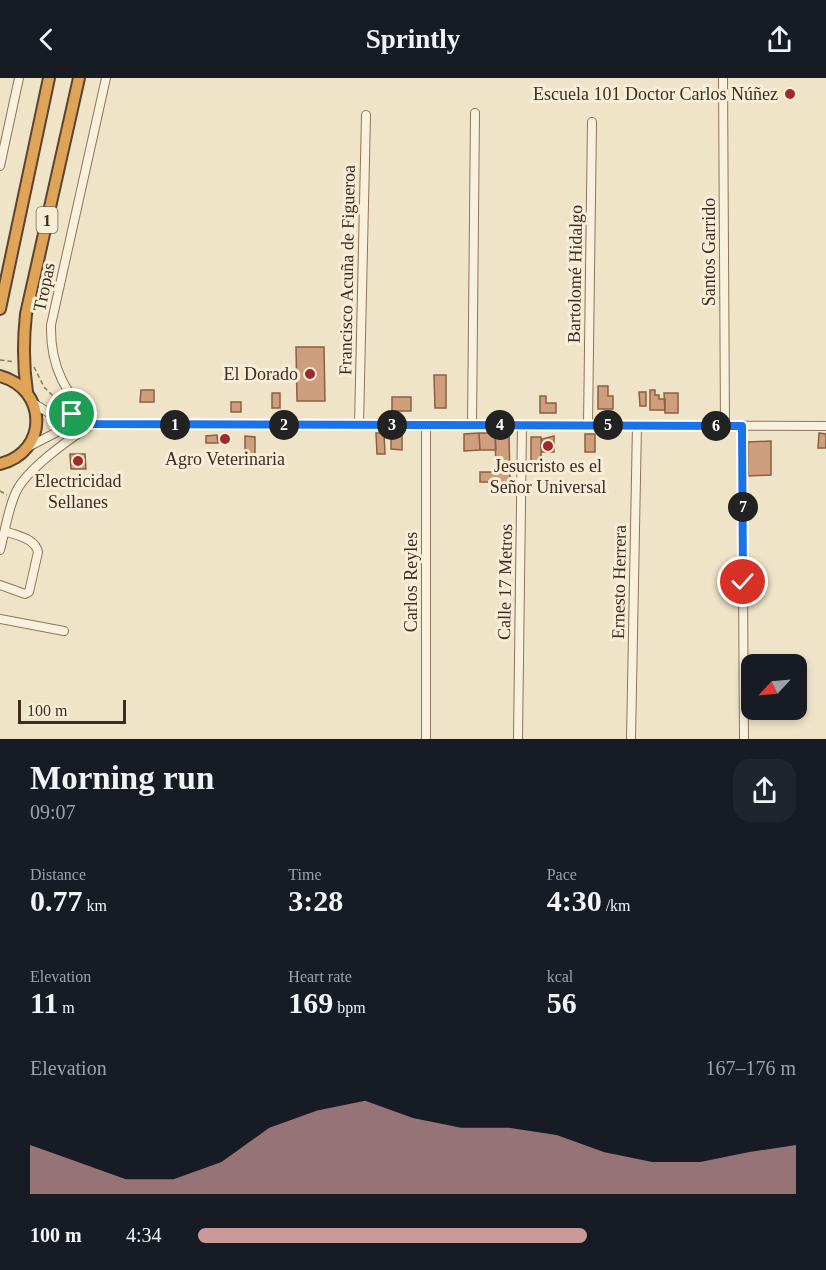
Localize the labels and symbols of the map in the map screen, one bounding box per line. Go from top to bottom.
place label: Escuela 101 Doctor Carlos Núñez [533,84,778,104]
marker: Escuela 101 Doctor Carlos Núñez [783,87,797,101]
street label: Francisco Acuña de Figueroa [335,165,359,375]
street label: Santos Garrido [699,198,719,306]
street label: Bartolomé Hidalgo [564,205,586,343]
road number: 1 [36,207,57,233]
street label: Tropas [29,261,59,313]
place label: El Dorado [224,364,298,384]
marker: El Dorado [303,367,317,381]
pin [46,388,97,439]
pin: 1 [160,410,190,440]
pin: 2 [269,410,299,440]
pin: 3 [377,410,407,440]
pin: 4 [485,410,515,440]
pin: 5 [593,410,623,440]
pin: 6 [701,411,731,441]
marker: Agro Veterinaria [218,432,232,446]
marker: Jesucristo es el Señor Universal [541,439,555,453]
place label: Agro Veterinaria [165,449,285,469]
marker: Electricidad Sellanes [71,454,85,468]
place label: Jesucristo es el Señor Universal [490,456,606,497]
place label: Electricidad Sellanes [35,471,121,512]
pin: 7 [728,492,758,522]
street label: Calle 17 Metros [494,524,516,640]
street label: Ernesto Herrera [608,525,630,639]
street label: Carlos Reyles [401,532,421,632]
pin [717,556,768,607]
north arrow [741,654,807,720]
scale bar [18,697,126,724]

